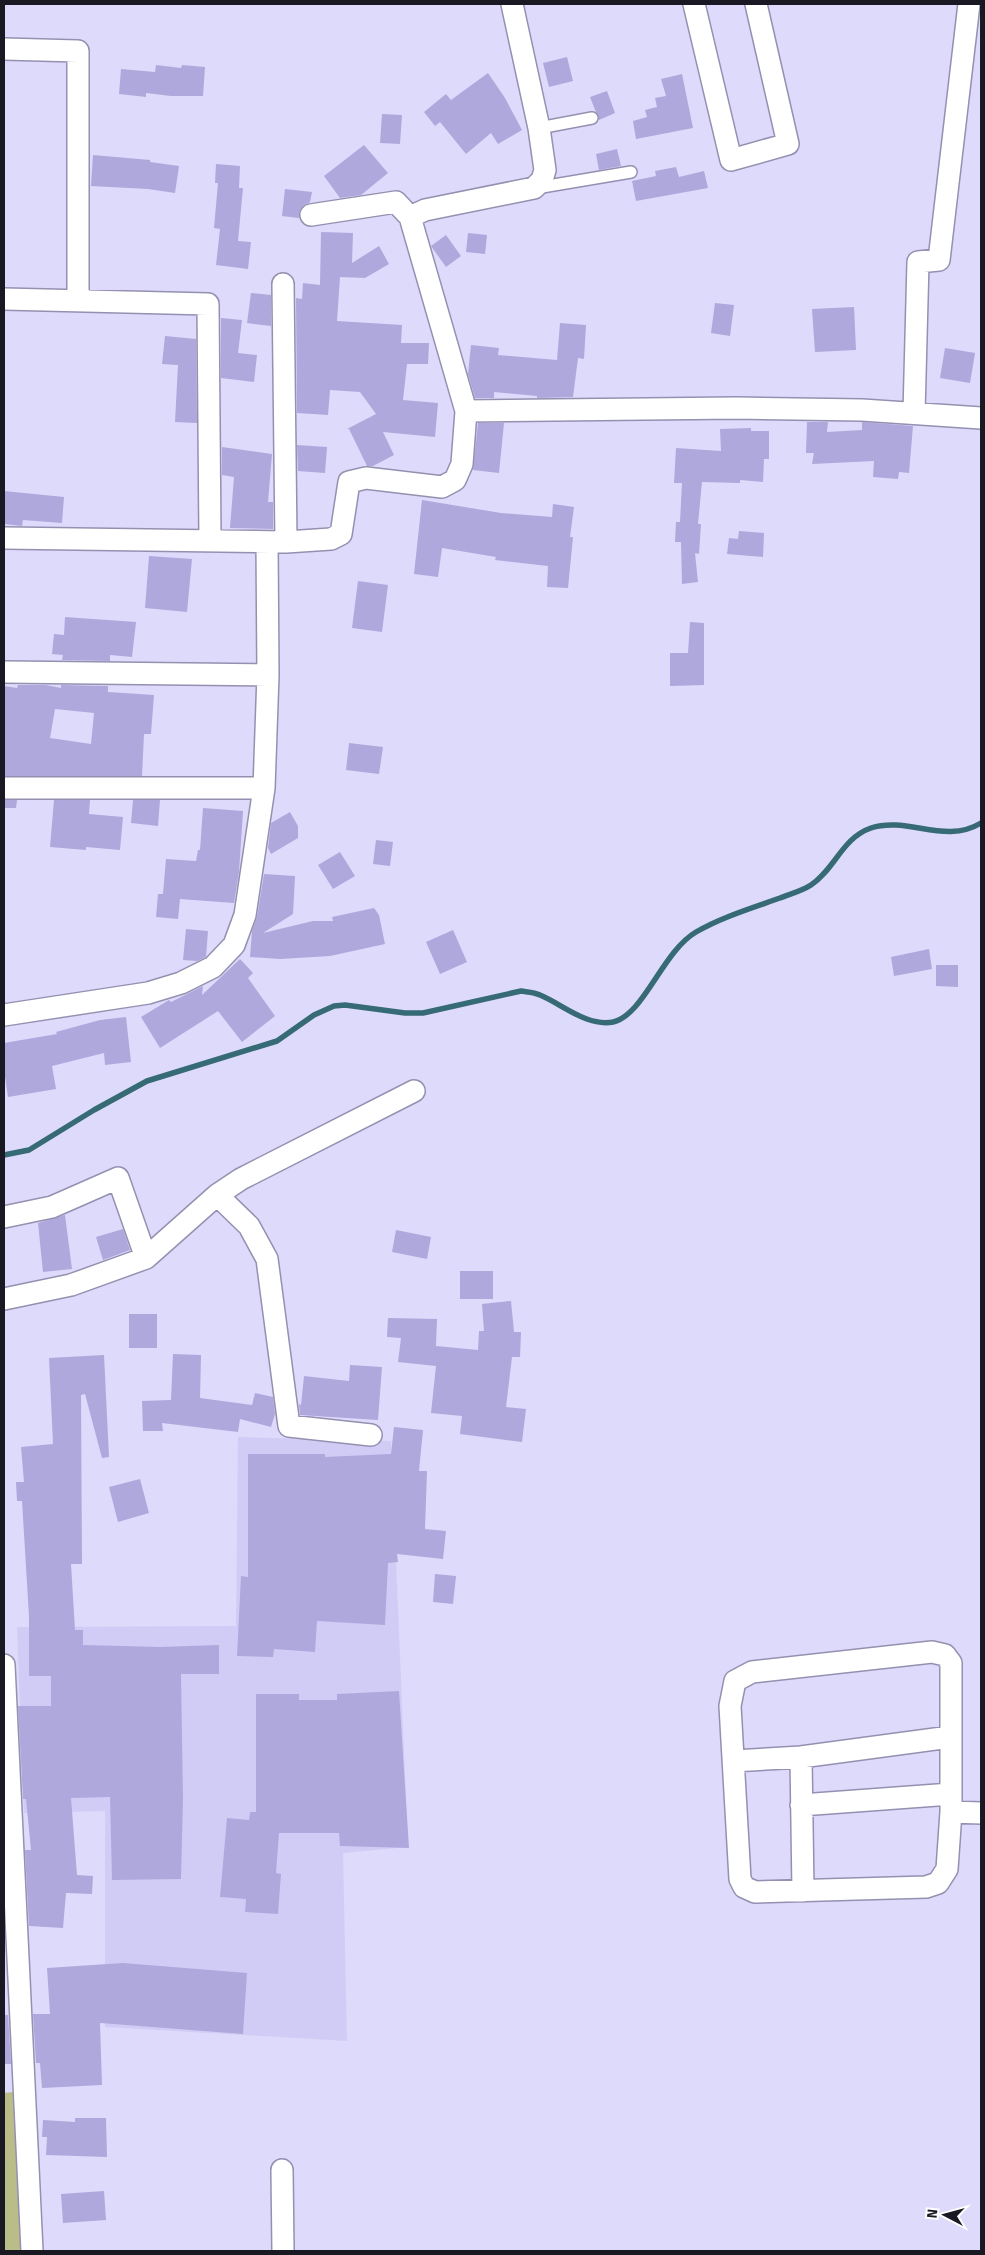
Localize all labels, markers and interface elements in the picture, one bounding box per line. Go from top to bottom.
north arrow [920,2190,970,2240]
text: N [924,2208,942,2219]

